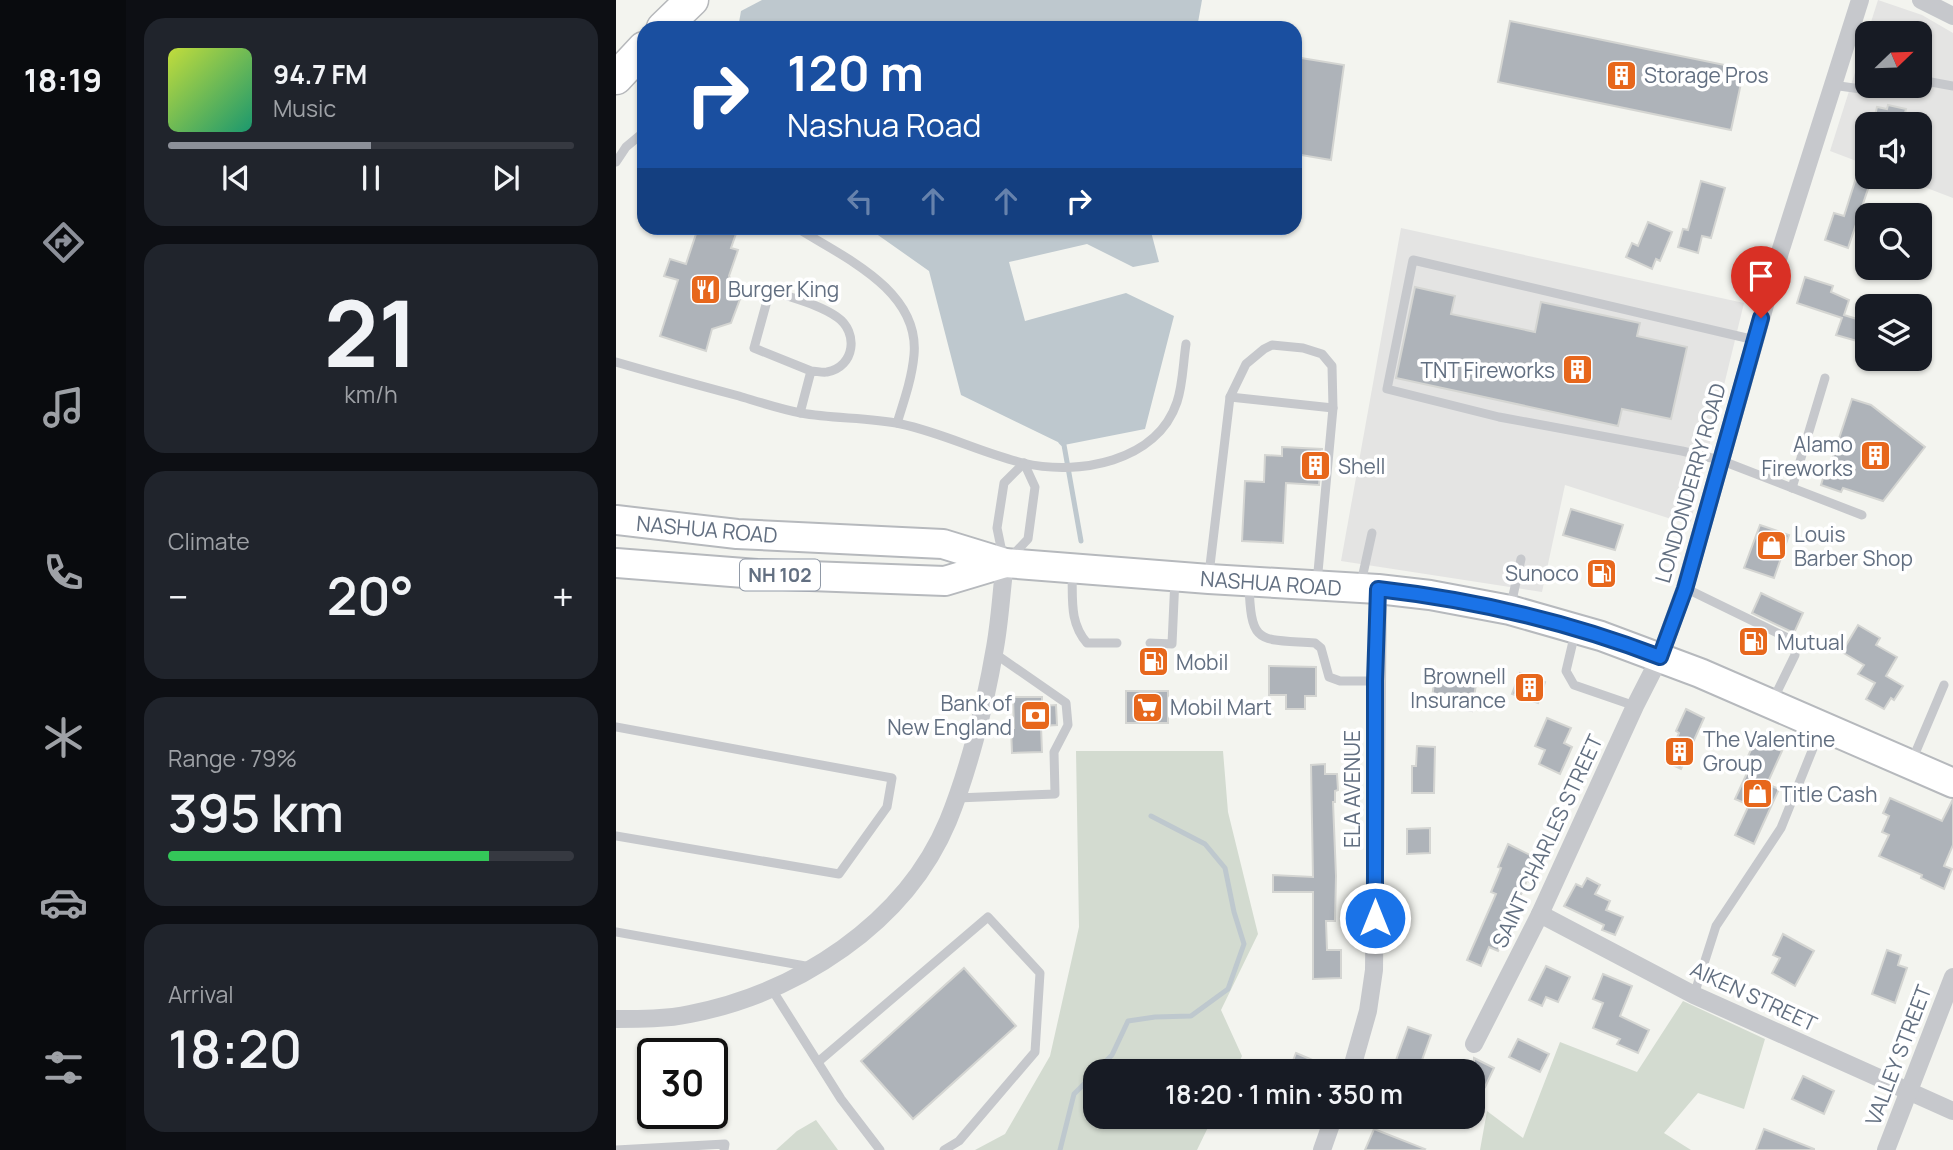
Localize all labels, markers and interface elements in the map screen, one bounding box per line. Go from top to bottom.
north arrow [1855,21,1932,98]
map controls [1855,21,1932,371]
text: 120 m [787,39,924,106]
icon: right [672,49,763,140]
text: 94.7 FM [273,56,367,92]
text: 18:19 [24,58,102,102]
building icon: Storage Pros [1604,58,1638,92]
place label: Storage Pros [1644,61,1768,89]
text: Music [273,92,336,124]
text: Nashua Road [787,103,982,147]
button: sound [1855,112,1932,189]
icon: previous [217,159,255,197]
icon: pause [352,159,390,197]
icon: next [487,159,525,197]
icon: left [841,182,879,220]
icon: ahead [914,182,952,220]
icon: ahead [987,182,1025,220]
icon: right [1060,182,1098,220]
button: search [1855,203,1932,280]
icon: directions [39,218,88,267]
pin [1731,246,1791,318]
icon: arrive [1742,257,1780,295]
text: 21 [324,270,418,394]
restaurant icon: Burger King [688,272,722,306]
place label: Burger King [728,275,839,303]
button: layers [1855,294,1932,371]
building icon: TNT Fireworks [1561,353,1595,387]
place label: TNT Fireworks [1420,356,1555,384]
text: km/h [344,378,398,410]
street label: LONDONDERRY ROAD [1648,380,1732,586]
icon: music [39,383,88,432]
place label: Alamo Fireworks [1761,430,1853,482]
building icon: Alamo Fireworks [1859,439,1893,473]
building icon: Shell [1298,449,1332,483]
place label: Shell [1338,452,1386,480]
street label: NASHUA ROAD [635,509,779,549]
place label: Louis Barber Shop [1794,520,1913,572]
text: Climate [168,525,250,557]
shop icon: Louis Barber Shop [1754,529,1788,563]
icon: phone [39,548,88,597]
fuel station icon: Sunoco [1585,556,1619,590]
place label: Sunoco [1505,559,1579,587]
text: 20° [327,560,414,631]
road number: NH 102 [740,560,820,590]
street label: NASHUA ROAD [1199,564,1343,602]
text: − [168,570,189,622]
text: + [552,570,574,622]
fuel station icon: Mutual [1737,625,1771,659]
place label: Mutual [1777,628,1845,656]
fuel station icon: Mobil [1136,645,1170,679]
place label: Mobil [1176,648,1228,676]
place label: Brownell Insurance [1410,662,1506,714]
building icon: Brownell Insurance [1512,671,1546,705]
place label: Bank of New England [887,689,1013,741]
supermarket icon: Mobil Mart [1130,690,1164,724]
place label: Mobil Mart [1170,693,1272,721]
bank icon: Bank of New England [1018,698,1052,732]
icon: climate [39,713,88,762]
place label: The Valentine Group [1703,725,1835,777]
street label: ELA AVENUE [1338,730,1366,848]
street label: SAINT CHARLES STREET [1485,730,1609,952]
building icon: The Valentine Group [1663,734,1697,768]
text: Range · 79% [168,742,297,774]
text: 395 km [168,777,344,848]
shop icon: Title Cash [1740,777,1774,811]
place label: Title Cash [1780,780,1877,808]
icon: car [39,878,88,927]
position arrow [1338,881,1412,955]
street label: AIKEN STREET [1686,954,1822,1038]
text: Arrival [168,978,234,1010]
street label: VALLEY STREET [1858,980,1938,1129]
text: 18:20 [168,1013,302,1084]
speed limit sign: 30 [637,1038,728,1129]
icon: filters [39,1043,88,1092]
text: 18:20 · 1 min · 350 m [1165,1076,1403,1112]

